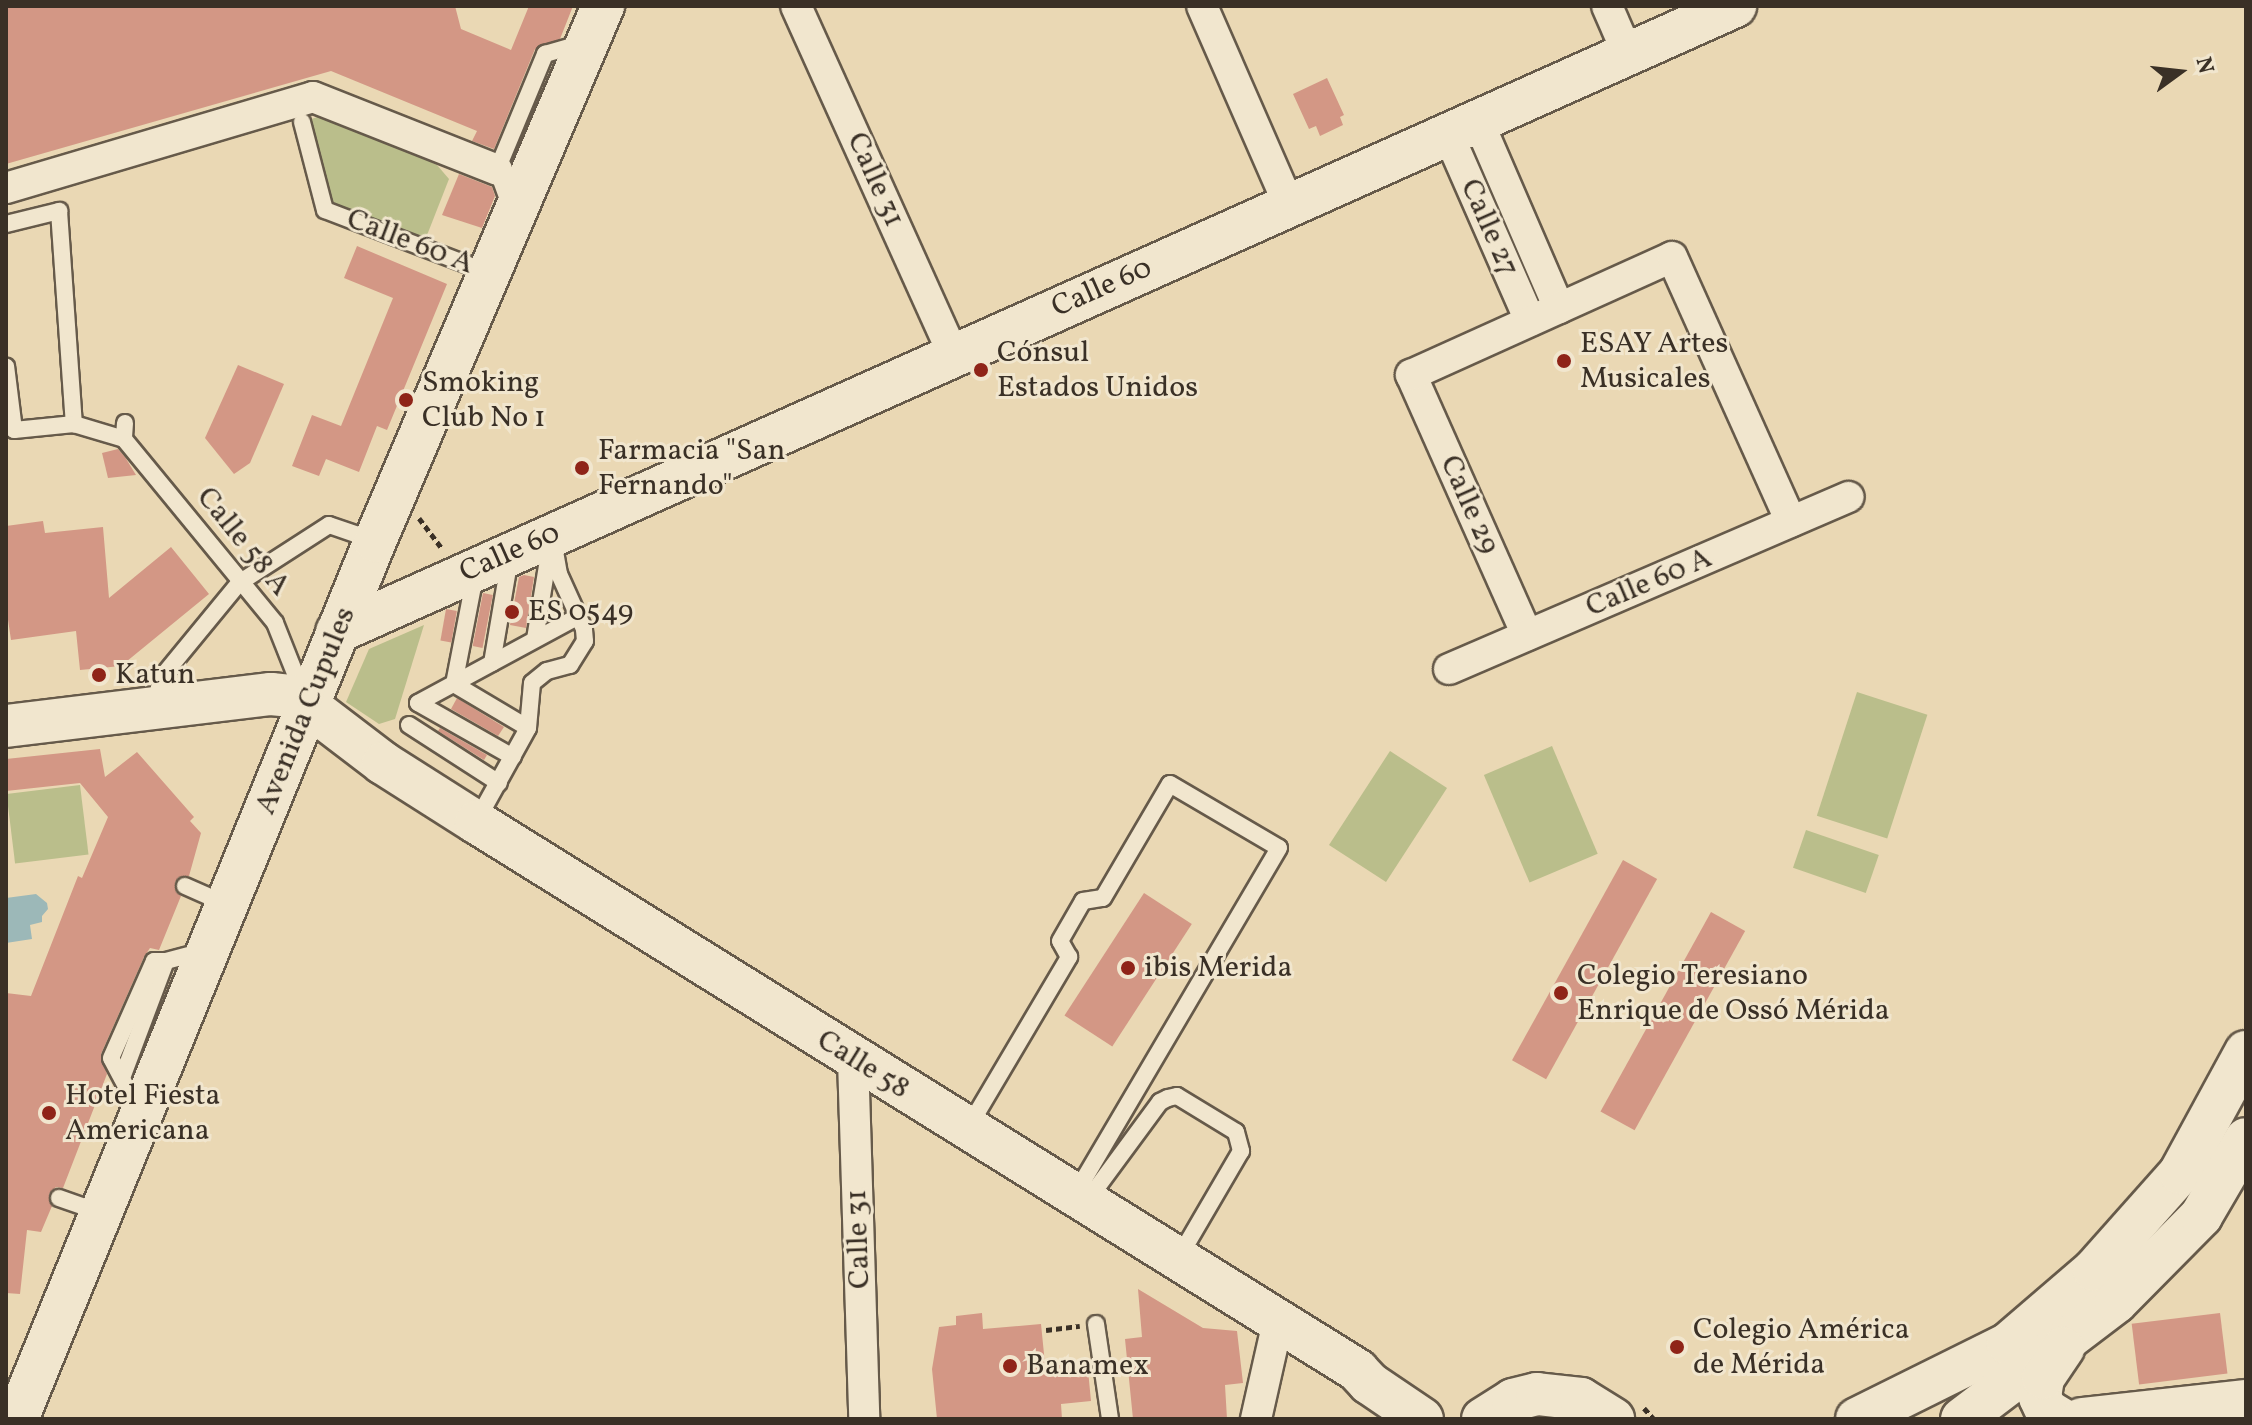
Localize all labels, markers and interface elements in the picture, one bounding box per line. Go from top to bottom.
north arrow [2140,32,2220,112]
text: N [2187,54,2221,77]
street label: Calle 31 [838,127,912,233]
street label: Calle 27 [1452,174,1526,282]
street label: Calle 60 A [341,201,479,283]
street label: Calle 60 [1046,250,1158,326]
place label: ESAY Artes Musicales [1580,326,1729,396]
place label: Cónsul Estados Unidos [997,335,1198,406]
marker: ESAY Artes Musicales [1555,352,1573,370]
marker: Cónsul Estados Unidos [972,361,990,379]
place label: Smoking Club No 1 [422,365,546,436]
marker: Smoking Club No 1 [397,391,415,409]
place label: Farmacia "San Fernando" [598,433,785,504]
street label: Calle 29 [1431,450,1507,560]
marker: Farmacia "San Fernando" [573,459,591,477]
street label: Calle 58 A [188,480,298,604]
street label: Calle 60 [454,515,566,591]
street label: Calle 60 A [1581,540,1717,626]
place label: ES 0549 [528,594,633,630]
street label: Avenida Cupules [248,602,364,820]
marker: ES 0549 [503,603,521,621]
place label: Katun [115,657,195,693]
marker: Katun [90,666,108,684]
place label: ibis Merida [1144,950,1292,986]
place label: Colegio Teresiano Enrique de Ossó Mérida [1577,958,1890,1028]
marker: ibis Merida [1119,959,1137,977]
marker: Colegio Teresiano Enrique de Ossó Mérida [1552,984,1570,1002]
street label: Calle 58 [810,1023,916,1107]
place label: Hotel Fiesta Americana [65,1078,220,1148]
marker: Hotel Fiesta Americana [40,1104,58,1122]
street label: Calle 31 [839,1189,879,1289]
place label: Colegio América de Mérida [1693,1312,1910,1382]
marker: Colegio América de Mérida [1668,1338,1686,1356]
place label: Banamex [1026,1348,1149,1384]
marker: Banamex [1001,1357,1019,1375]

